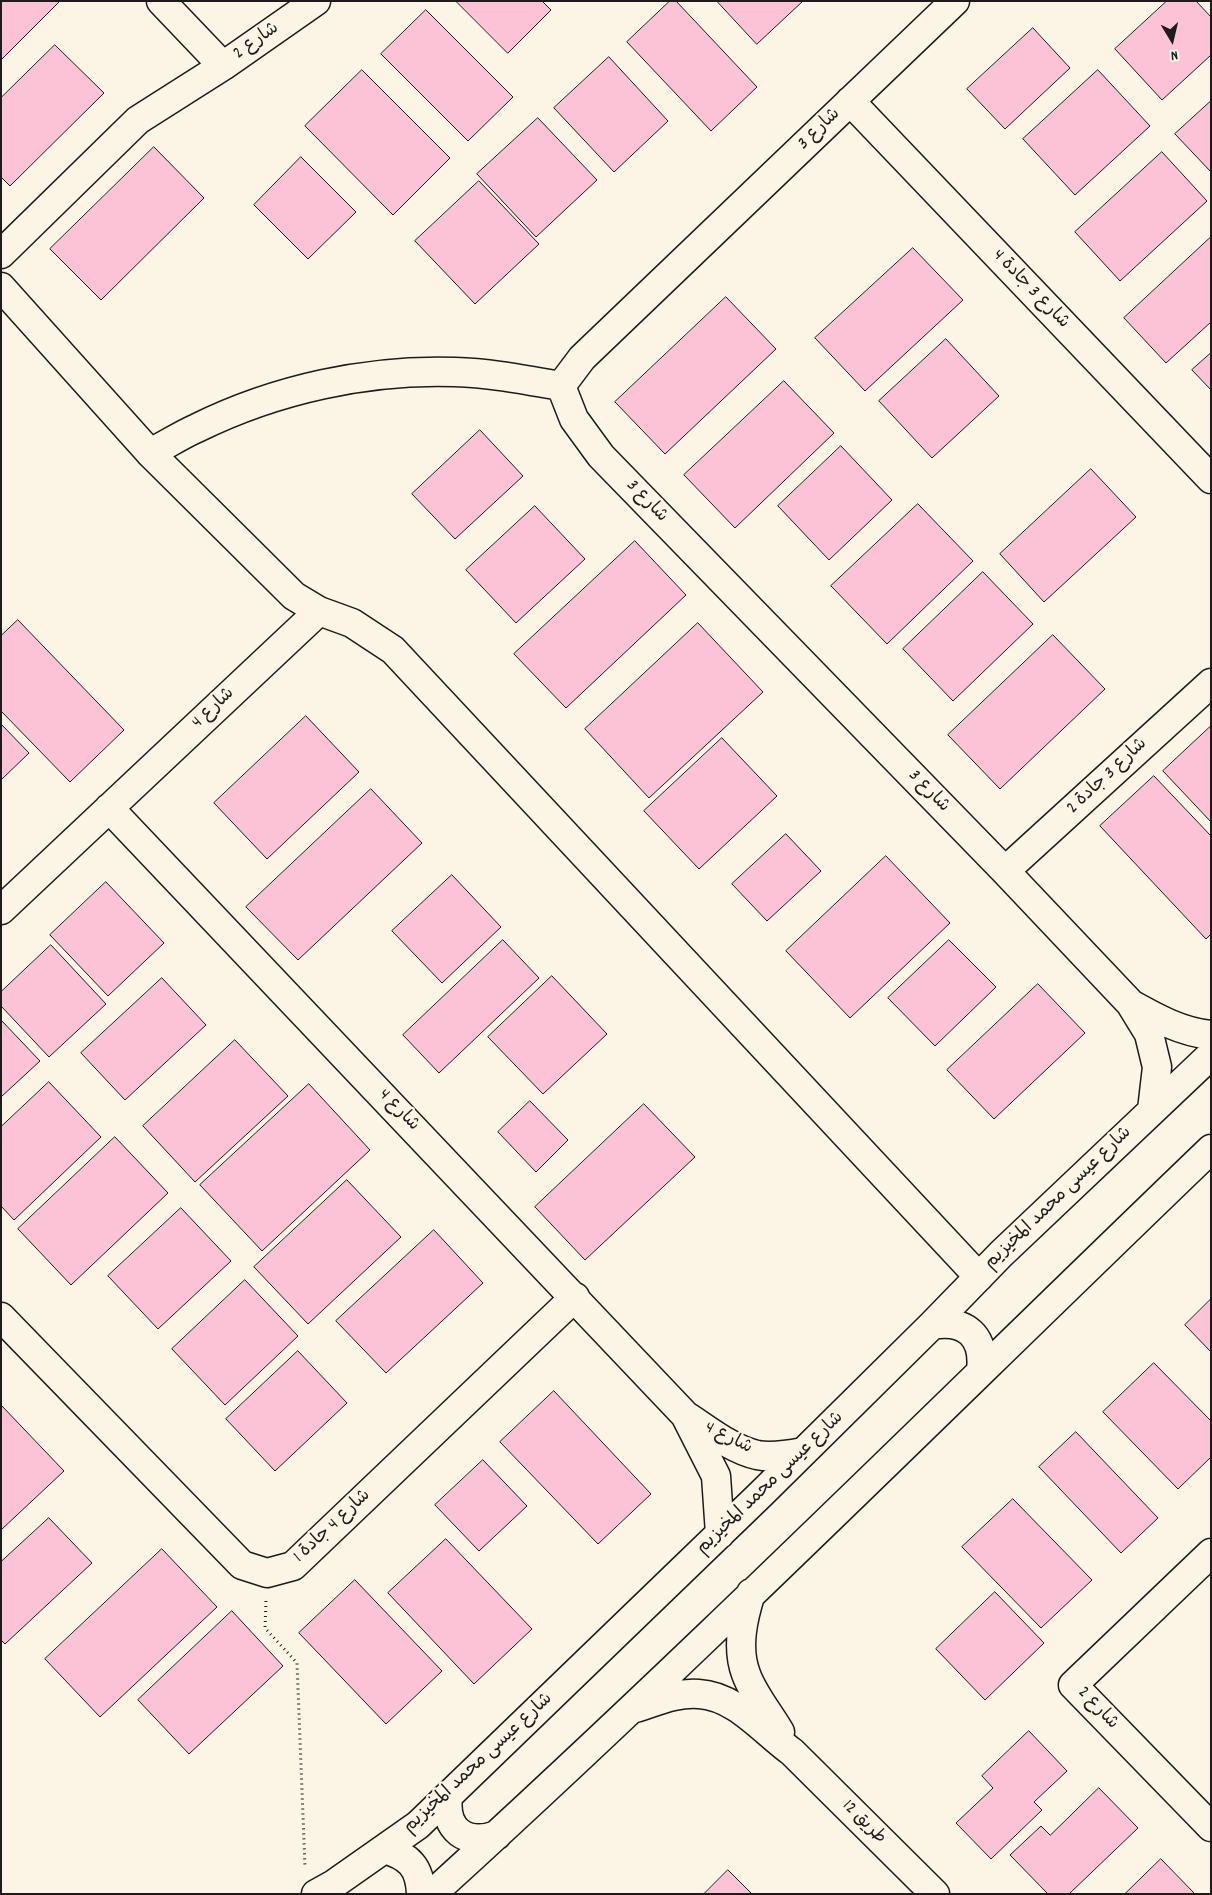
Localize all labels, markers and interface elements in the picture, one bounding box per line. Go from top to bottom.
north arrow [1147,15,1197,65]
street label: شارع 2 [230,19,284,65]
text: N [1169,44,1179,65]
street label: شارع 3 [794,104,846,156]
street label: شارع 3 جادة 4 [987,246,1073,334]
street label: شارع 3 [620,476,672,528]
street label: شارع 4 [188,684,240,734]
street label: شارع 3 جادة 2 [1063,734,1153,820]
street label: شارع 3 [902,766,954,818]
street label: شارع 4 [373,1085,423,1137]
street label: شارع عيسى محمد المخيزيم [981,1123,1137,1275]
street label: شارع عيسى محمد المخيزيم [693,1408,849,1560]
street label: شارع 4 [701,1418,755,1460]
street label: شارع 4 جادة 1 [290,1486,376,1568]
street label: شارع 2 [1072,1683,1122,1735]
street label: شارع عيسى محمد المخيزيم [400,1689,558,1839]
street label: طريق 12 [836,1796,890,1850]

